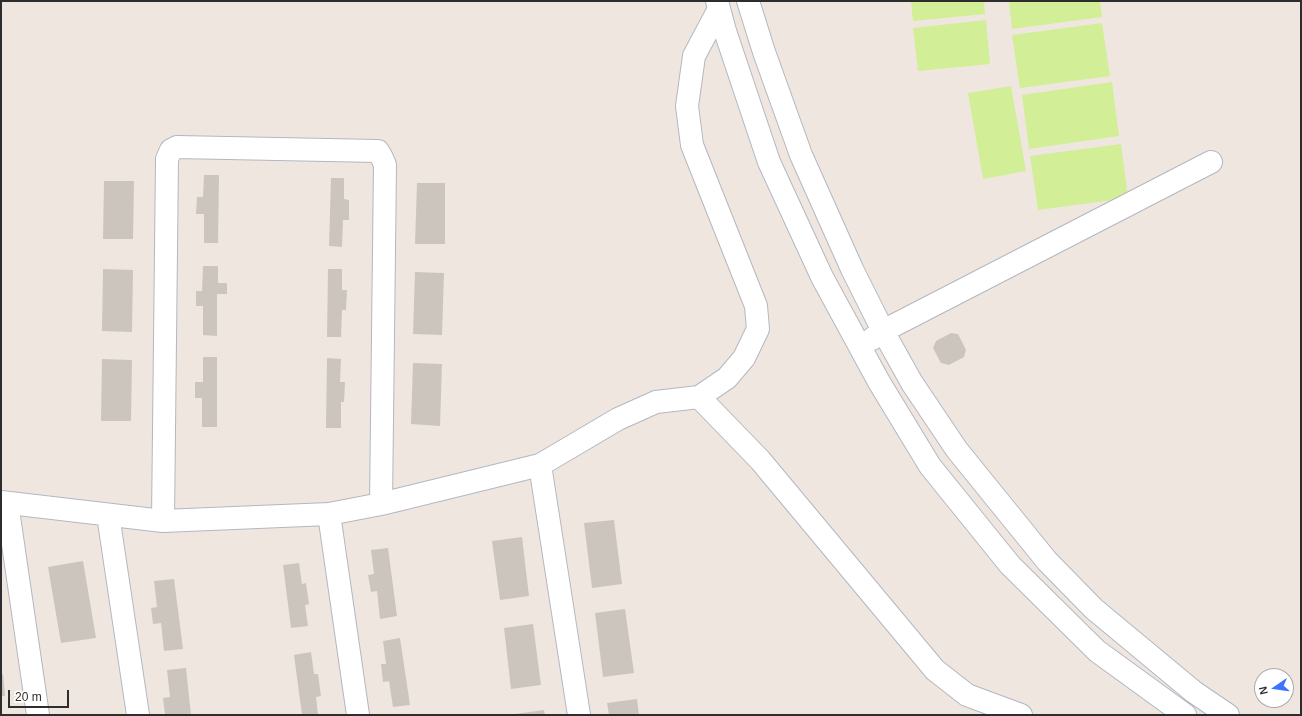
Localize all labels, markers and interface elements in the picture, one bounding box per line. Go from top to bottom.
north arrow [1254,668,1294,708]
scale bar [10,682,71,708]
text: N [1257,685,1270,696]
text: 20 m [15,690,42,704]

